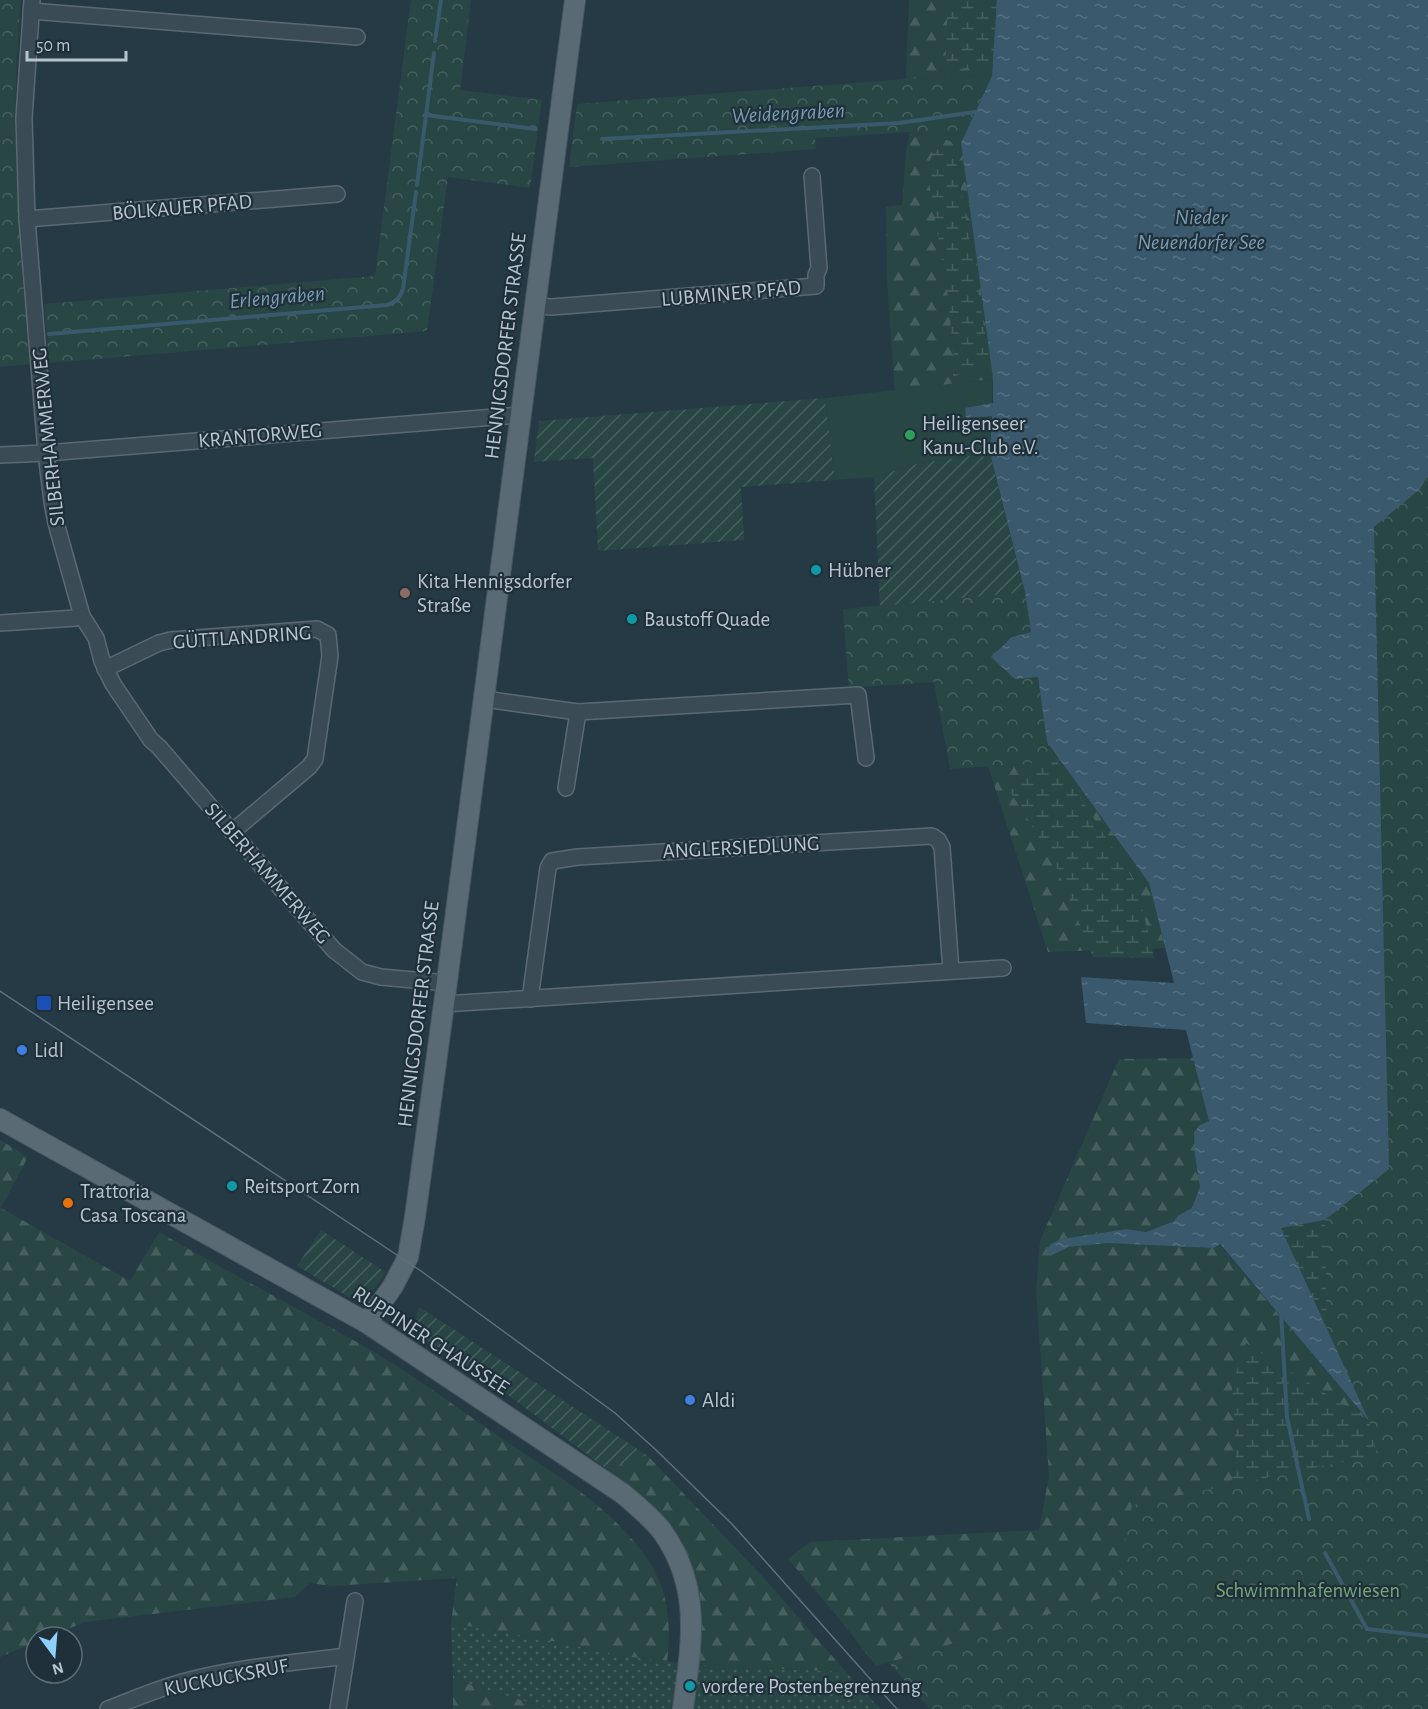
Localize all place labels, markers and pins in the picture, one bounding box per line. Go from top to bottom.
place label: Heiligenseer Kanu-Club e.V. [922,413,1039,458]
marker: Heiligenseer Kanu-Club e.V. [903,428,917,442]
place label: Hübner [828,560,891,581]
marker: Hübner [809,563,823,577]
place label: Kita Hennigsdorfer Straße [417,571,572,616]
marker: Kita Hennigsdorfer Straße [398,586,412,600]
place label: Baustoff Quade [644,609,770,630]
marker: Baustoff Quade [625,612,639,626]
place label: Heiligensee [57,993,154,1014]
marker: Heiligensee [35,994,53,1012]
place label: Lidl [34,1040,64,1061]
marker: Lidl [15,1043,29,1057]
place label: Reitsport Zorn [244,1176,360,1197]
marker: Reitsport Zorn [225,1179,239,1193]
place label: Trattoria Casa Toscana [80,1181,187,1226]
marker: Trattoria Casa Toscana [61,1196,75,1210]
place label: Aldi [702,1390,735,1411]
marker: Aldi [683,1393,697,1407]
place label: vordere Postenbegrenzung [702,1676,922,1697]
marker: vordere Postenbegrenzung [683,1679,697,1693]

